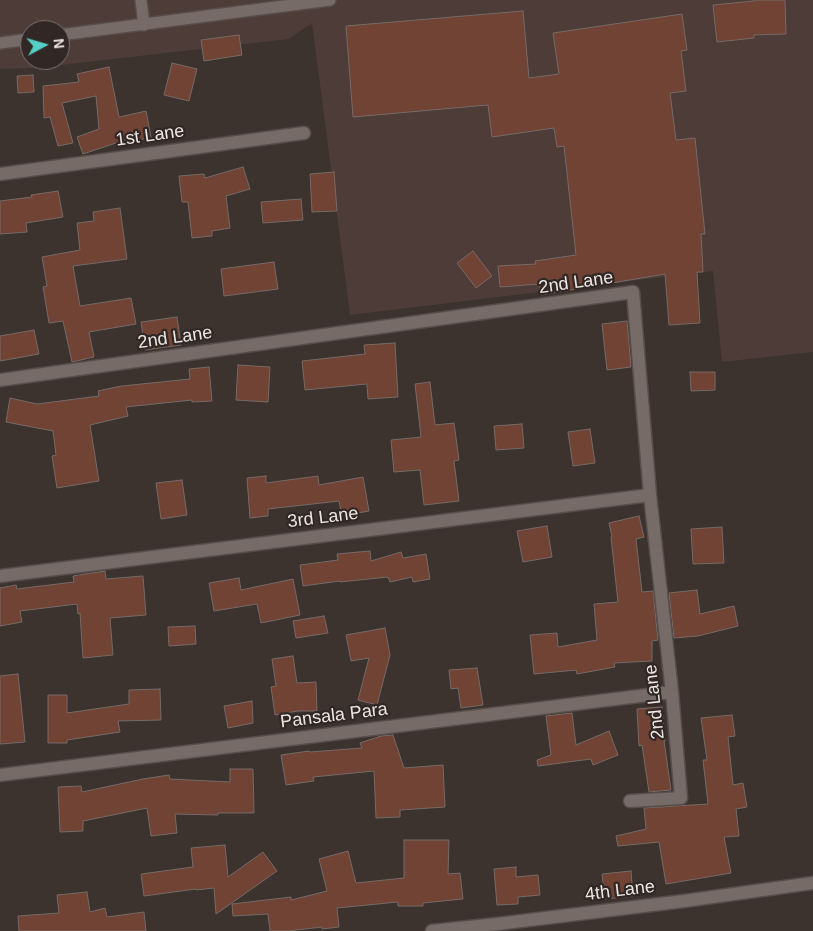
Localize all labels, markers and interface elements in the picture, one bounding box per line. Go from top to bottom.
north arrow [20,20,70,70]
text: N [50,38,67,49]
street label: 1st Lane [114,120,186,152]
street label: 2nd Lane [537,267,615,299]
street label: 2nd Lane [136,322,214,354]
street label: 3rd Lane [286,503,360,533]
street label: 2nd Lane [640,664,670,740]
street label: Pansala Para [279,699,389,733]
street label: 4th Lane [584,876,656,906]

